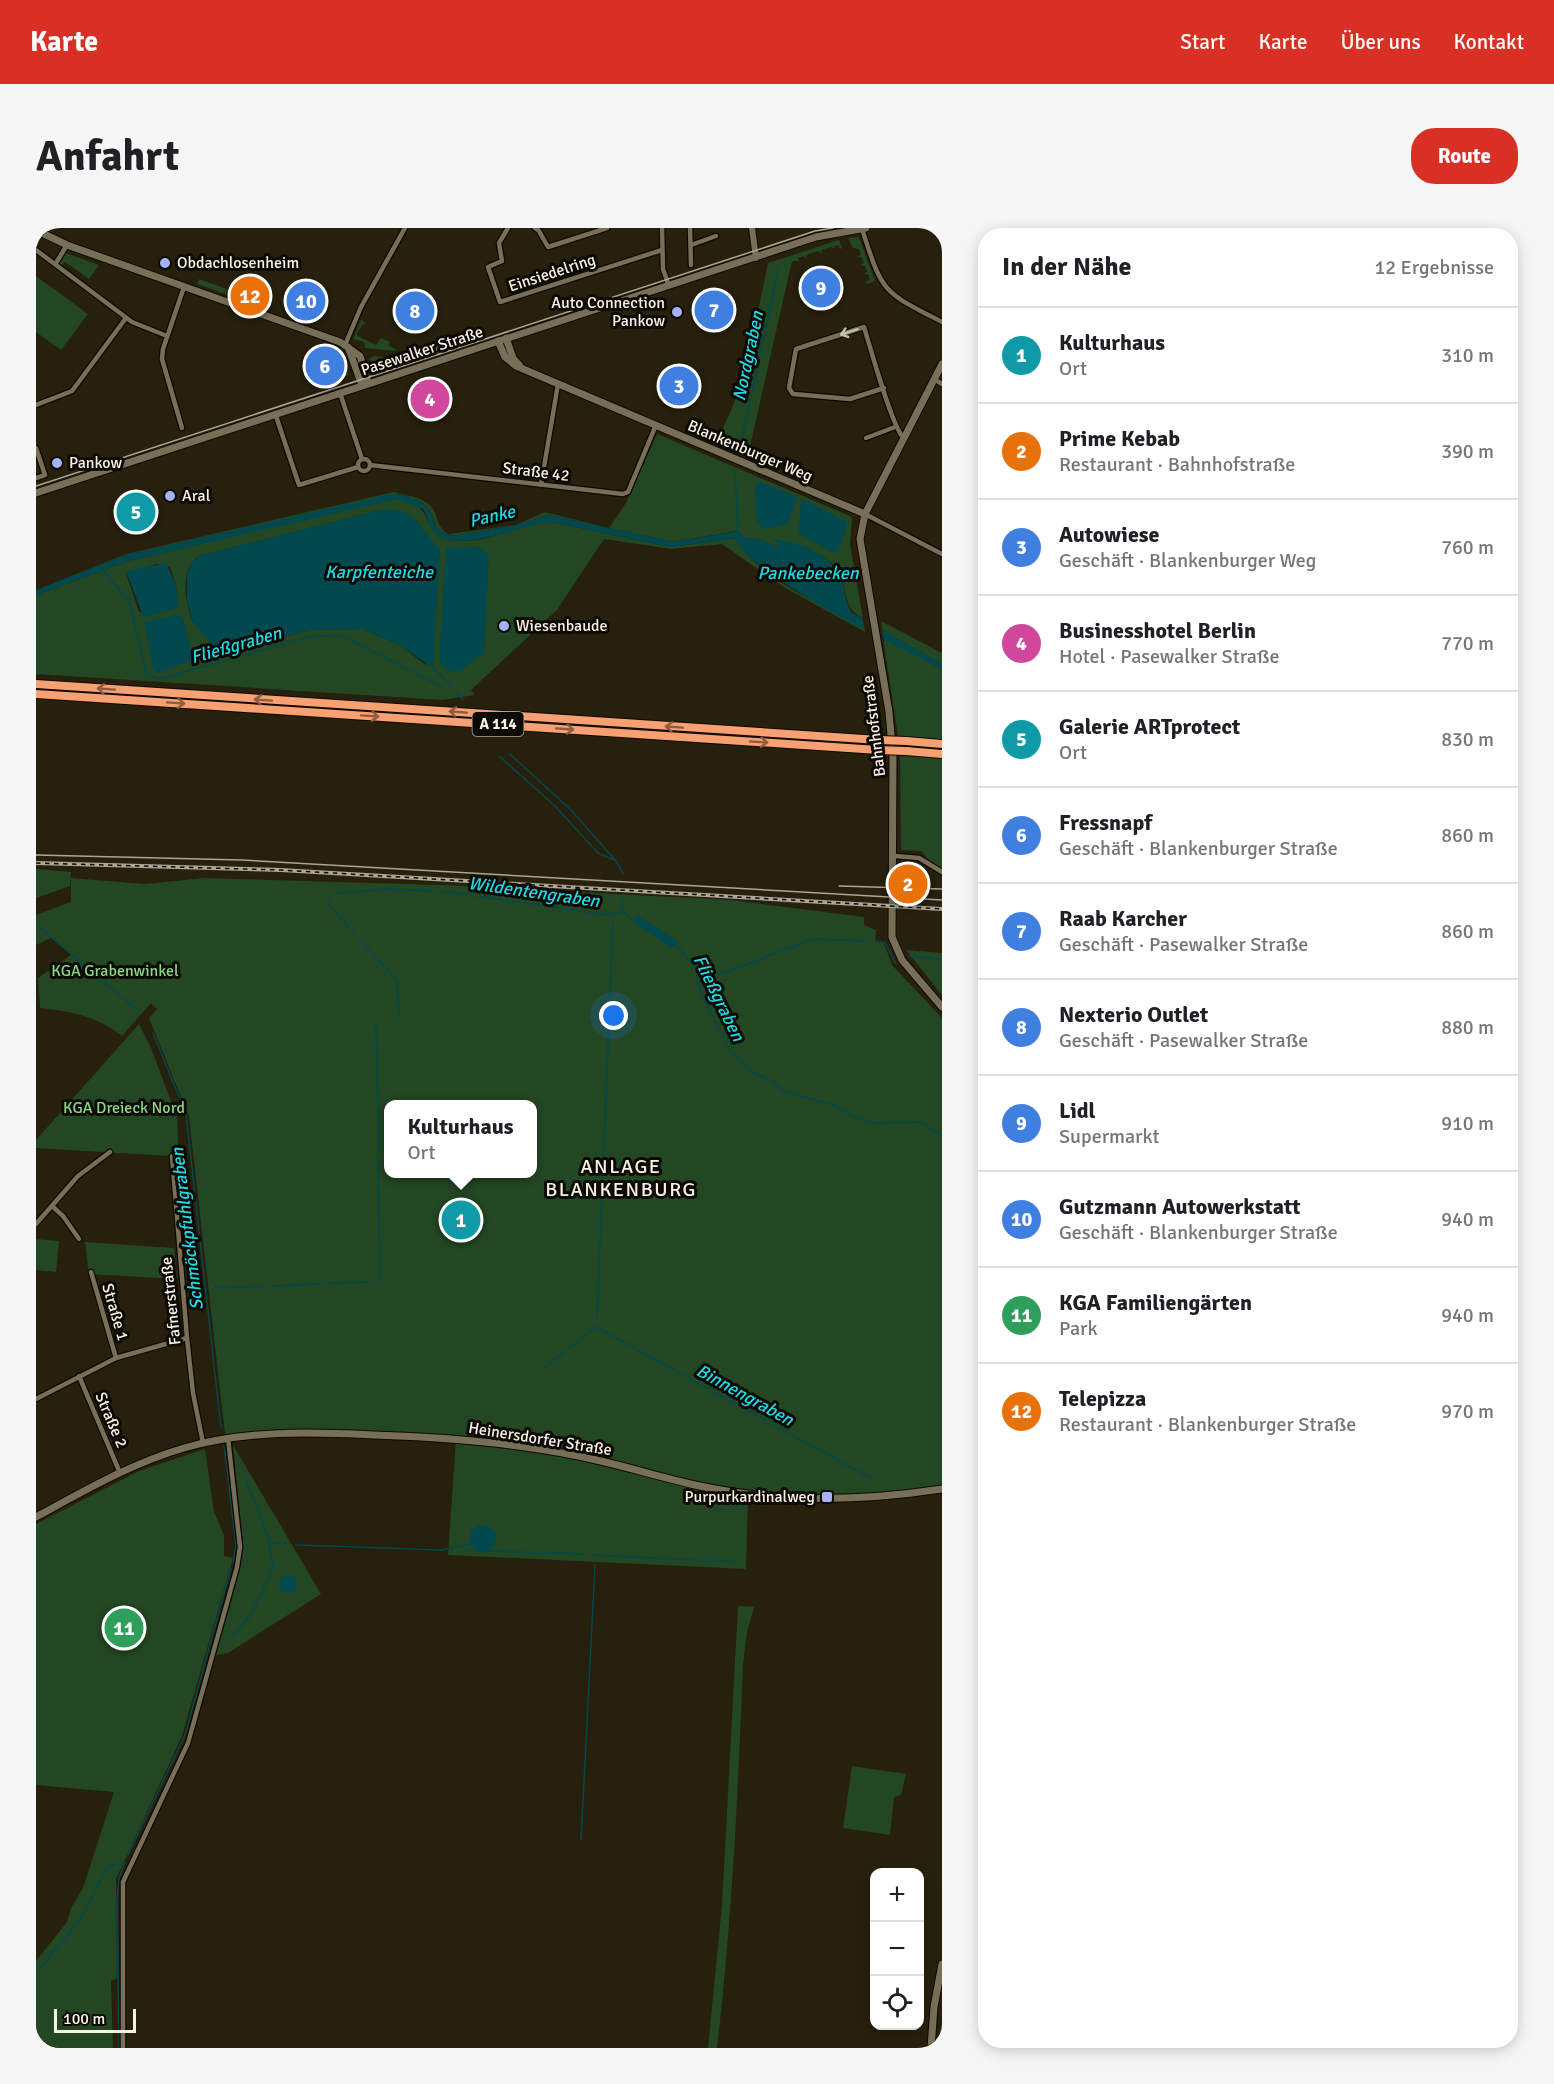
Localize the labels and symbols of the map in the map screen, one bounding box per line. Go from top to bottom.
street label: Einsiedelring [506,250,598,296]
place label: Obdachlosenheim [177,253,299,273]
marker: Obdachlosenheim [158,256,172,270]
pin: 9 [802,266,840,310]
pin: 12 [230,274,270,318]
pin: 10 [286,278,326,324]
pin: 8 [396,288,434,334]
pin: 7 [694,288,734,332]
place label: Auto Connection Pankow [551,293,665,331]
marker: Auto Connection Pankow [670,305,684,319]
water label: Nordgraben [728,308,768,403]
street label: Pasewalker Straße [358,322,486,380]
one-way arrow [840,327,859,338]
pin: 6 [306,344,344,388]
pin: 3 [660,364,698,408]
pin: 4 [410,376,450,422]
street label: Blankenburger Weg [684,416,816,486]
place label: Pankow [69,453,122,473]
marker: Pankow [50,456,64,470]
street label: Straße 42 [501,458,571,486]
place label: Aral [182,486,211,506]
marker: Aral [163,489,177,503]
pin: 5 [116,490,156,534]
water label: Panke [467,500,518,532]
water label: Karpfenteiche [325,561,434,583]
water label: Pankebecken [758,562,860,584]
place label: Wiesenbaude [516,616,607,636]
marker: Wiesenbaude [497,619,511,633]
water label: Fließgraben [188,621,285,668]
street label: Bahnhofstraße [858,674,890,778]
one-way arrow [97,683,117,694]
one-way arrow [254,694,274,705]
one-way arrow [165,698,185,709]
one-way arrow [448,707,468,718]
one-way arrow [360,710,380,721]
road number: A 114 [472,712,524,736]
one-way arrow [664,721,684,732]
one-way arrow [554,723,574,734]
one-way arrow [749,736,769,747]
pin: 2 [888,862,928,906]
water label: Wildentengraben [467,872,602,912]
water label: Fließgraben [689,951,750,1046]
park label: KGA Grabenwinkel [51,961,179,981]
your location [599,1001,628,1030]
park label: KGA Dreieck Nord [63,1098,185,1118]
water label: Schmöckpfuhlgraben [166,1145,208,1311]
district label: ANLAGE BLANKENBURG [545,1154,697,1202]
pin: 1 [442,1198,480,1242]
street label: Fafnerstraße [156,1256,186,1346]
street label: Straße 1 [97,1281,133,1343]
water label: Binnengraben [693,1359,798,1431]
street label: Straße 2 [90,1389,132,1451]
street label: Heinersdorfer Straße [467,1418,613,1460]
place label: Purpurkardinalweg [685,1487,815,1507]
marker: Purpurkardinalweg [820,1490,834,1504]
pin: 11 [104,1606,143,1650]
scale bar [54,2006,136,2034]

